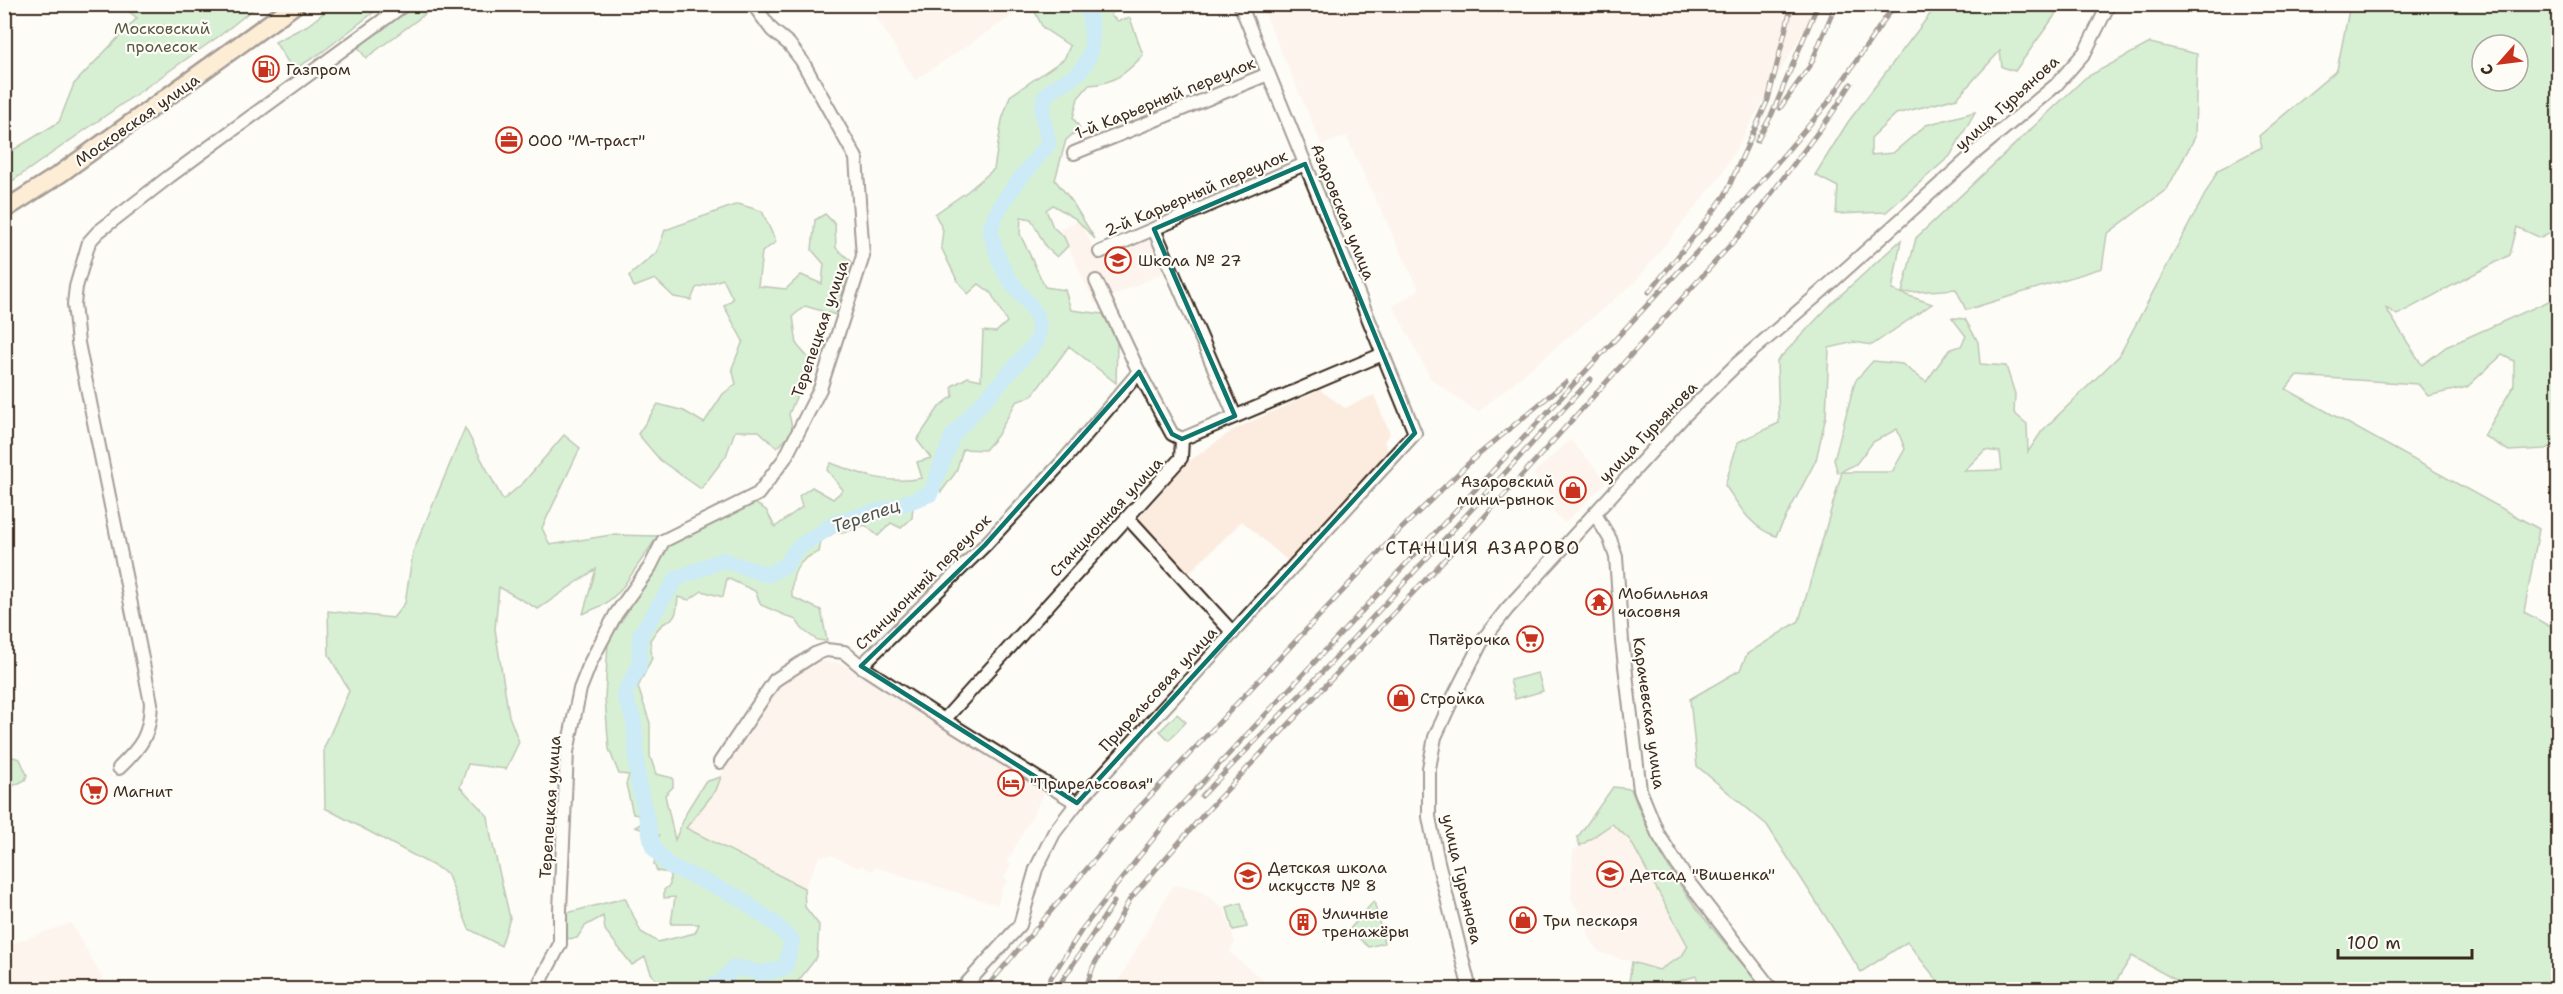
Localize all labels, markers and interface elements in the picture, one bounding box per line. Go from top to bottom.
park label: Московский пролесок [114,18,210,57]
north arrow [2470,33,2530,93]
street label: улица Гурьянова [1951,51,2063,155]
street label: 1-й Карьерный переулок [1072,52,1259,144]
fuel station icon: Газпром [251,54,281,84]
place label: Газпром [286,59,351,80]
text: С [2476,60,2499,79]
street label: Московская улица [70,69,204,171]
office icon: ООО "М-траст" [494,125,524,155]
place label: ООО "М-траст" [528,130,645,151]
street label: Азаровская улица [1306,141,1380,283]
street label: 2-й Карьерный переулок [1101,145,1291,241]
school or university icon: Школа № 27 [1103,245,1133,275]
place label: Школа № 27 [1138,250,1241,271]
street label: Терепецкая улица [787,258,853,400]
street label: улица Гурьянова [1594,377,1702,487]
street label: Станционная улица [1045,452,1167,582]
place label: Азаровский мини-рынок [1457,471,1555,510]
shop icon: Азаровский мини-рынок [1558,475,1588,505]
water label: Терепец [829,493,903,539]
street label: Станционный переулок [850,509,996,655]
district label: СТАНЦИЯ АЗАРОВО [1385,536,1581,560]
place label: Мобильная часовня [1618,583,1708,622]
temple icon: Мобильная часовня [1584,587,1614,617]
street label: Прирельсовая улица [1095,622,1221,756]
supermarket icon: Пятёрочка [1515,624,1545,654]
place label: Пятёрочка [1429,629,1510,650]
street label: Карачевская улица [1628,636,1670,790]
shop icon: Стройка [1386,683,1416,713]
place label: Стройка [1420,688,1484,709]
street label: Терепецкая улица [535,735,565,879]
hotel icon: "Прирельсовая" [996,768,1026,798]
place label: "Прирельсовая" [1030,773,1153,794]
supermarket icon: Магнит [79,776,109,806]
place label: Магнит [113,781,174,802]
street label: улица Гурьянова [1437,812,1487,946]
place label: Детская школа искусств № 8 [1268,857,1387,896]
school or university icon: Детсад "Вишенка" [1595,859,1625,889]
school or university icon: Детская школа искусств № 8 [1233,861,1263,891]
place label: Детсад "Вишенка" [1630,864,1775,885]
place label: Уличные тренажёры [1322,903,1409,942]
shop icon: Три пескаря [1508,905,1538,935]
building icon: Уличные тренажёры [1288,907,1318,937]
place label: Три пескаря [1543,910,1638,931]
scale bar [2338,922,2472,960]
text: 100 m [2347,931,2401,955]

